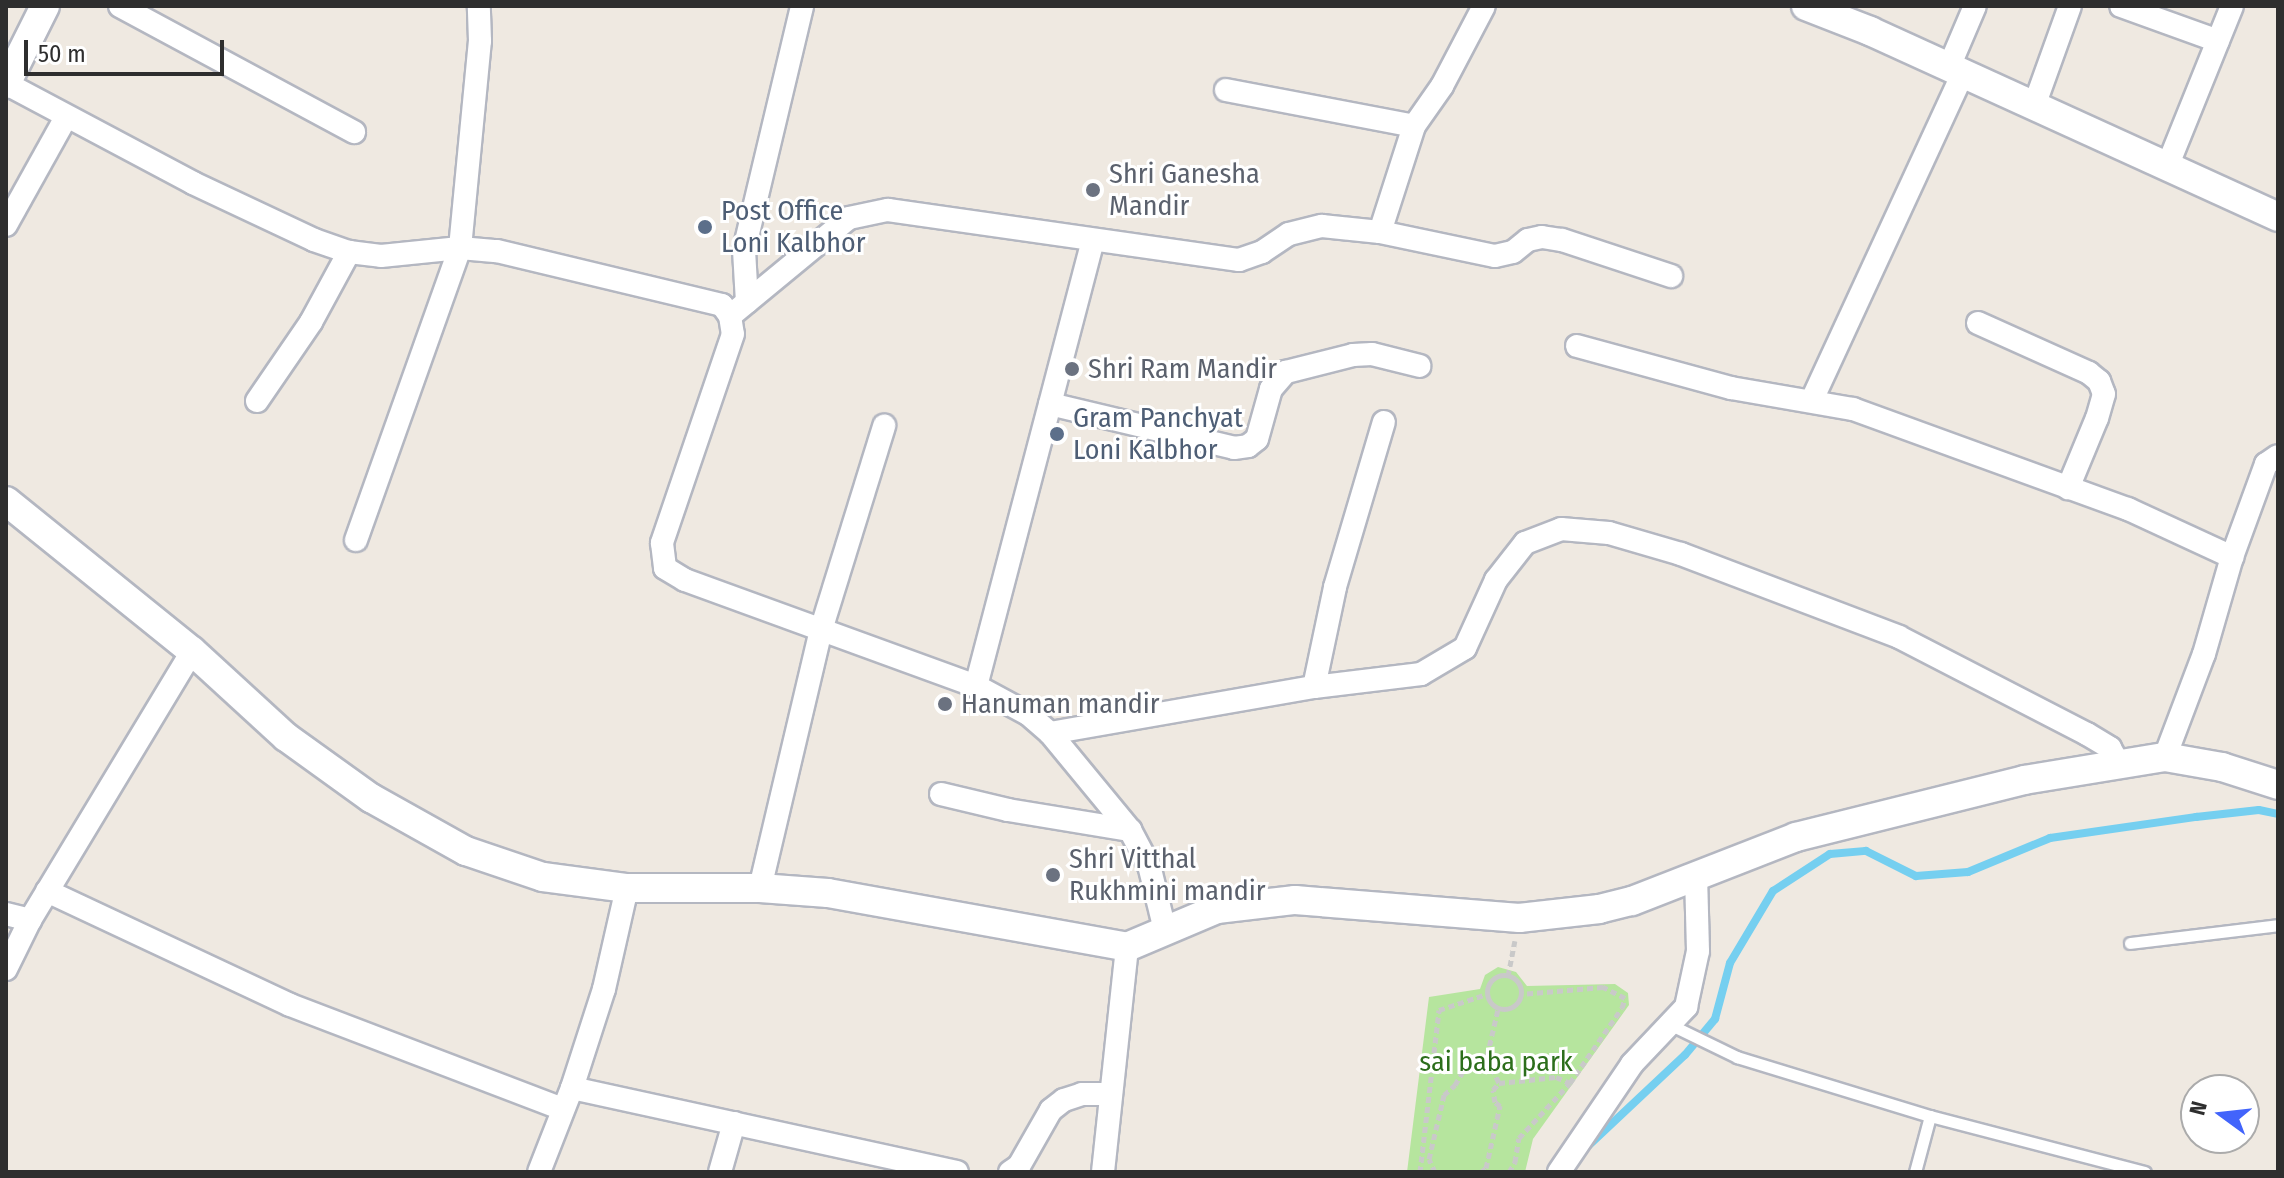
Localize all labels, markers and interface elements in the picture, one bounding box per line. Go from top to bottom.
scale bar [28,24,228,74]
text: 50 m [38,40,86,68]
place label: Shri Ganesha Mandir [1109,157,1260,223]
marker: Shri Ganesha Mandir [1084,181,1102,199]
place label: Post Office Loni Kalbhor [721,194,866,260]
marker: Post Office Loni Kalbhor [696,218,714,236]
place label: Shri Ram Mandir [1088,352,1277,386]
marker: Shri Ram Mandir [1063,360,1081,378]
place label: Gram Panchyat Loni Kalbhor [1073,401,1243,467]
marker: Gram Panchyat Loni Kalbhor [1048,425,1066,443]
place label: Hanuman mandir [961,687,1160,721]
marker: Hanuman mandir [936,695,954,713]
place label: Shri Vitthal Rukhmini mandir [1069,842,1266,908]
marker: Shri Vitthal Rukhmini mandir [1044,866,1062,884]
park label: sai baba park [1419,1045,1573,1079]
north arrow [2180,1074,2260,1154]
text: N [2184,1098,2213,1118]

